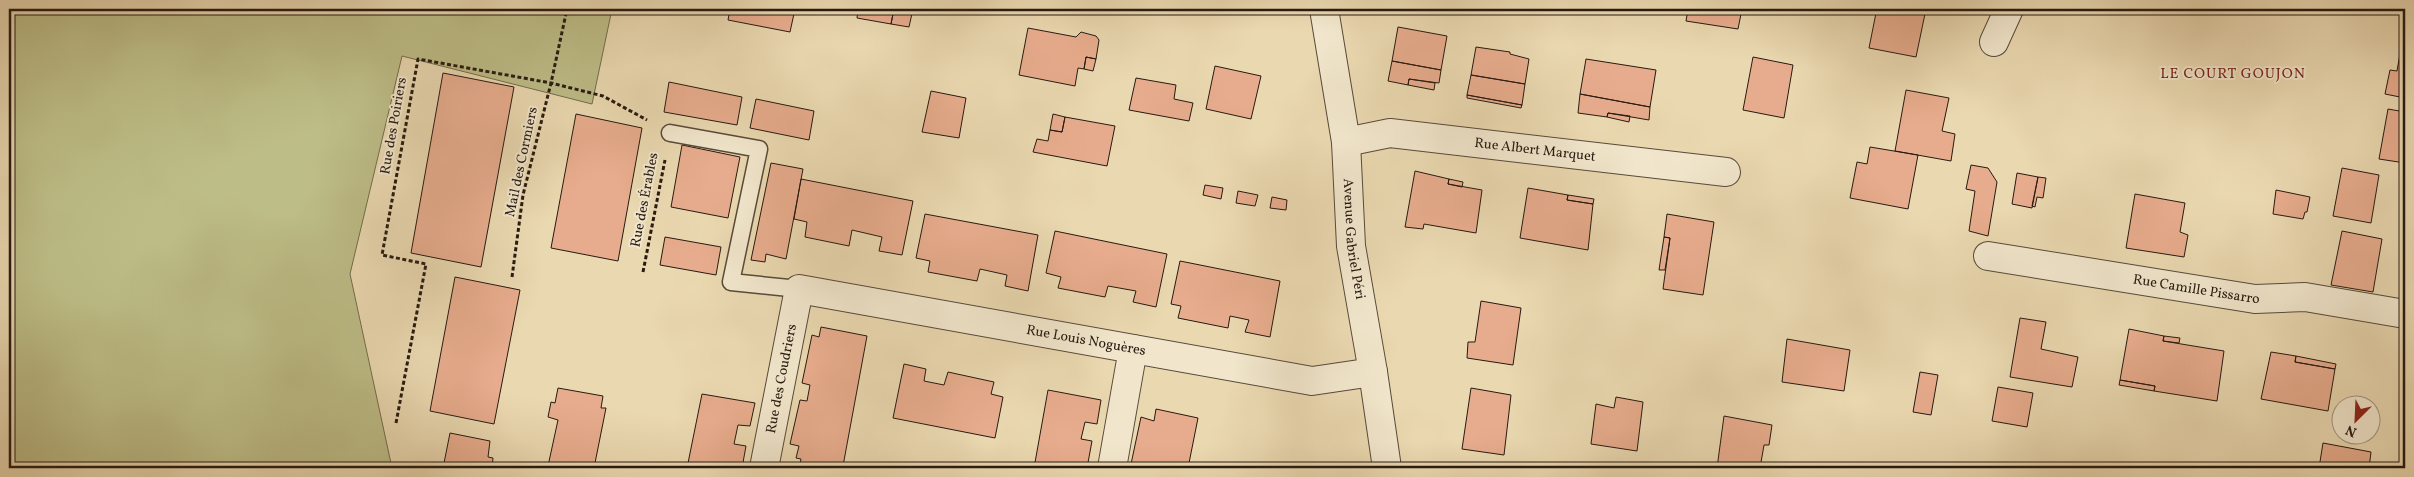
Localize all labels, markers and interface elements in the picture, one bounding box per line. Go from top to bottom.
district label: LE COURT GOUJON [2160,64,2306,85]
street label: Rue des Poiriers [376,76,412,176]
street label: Mail des Cormiers [501,105,543,219]
street label: Rue Albert Marquet [1473,133,1597,166]
street label: Rue des Érables [627,151,663,249]
street label: Avenue Gabriel Péri [1338,178,1370,301]
street label: Rue Camille Pissarro [2132,270,2260,309]
street label: Rue Louis Noguères [1025,320,1147,361]
street label: Rue des Coudriers [761,322,801,435]
north arrow [2332,394,2382,444]
text: N [2343,420,2360,441]

